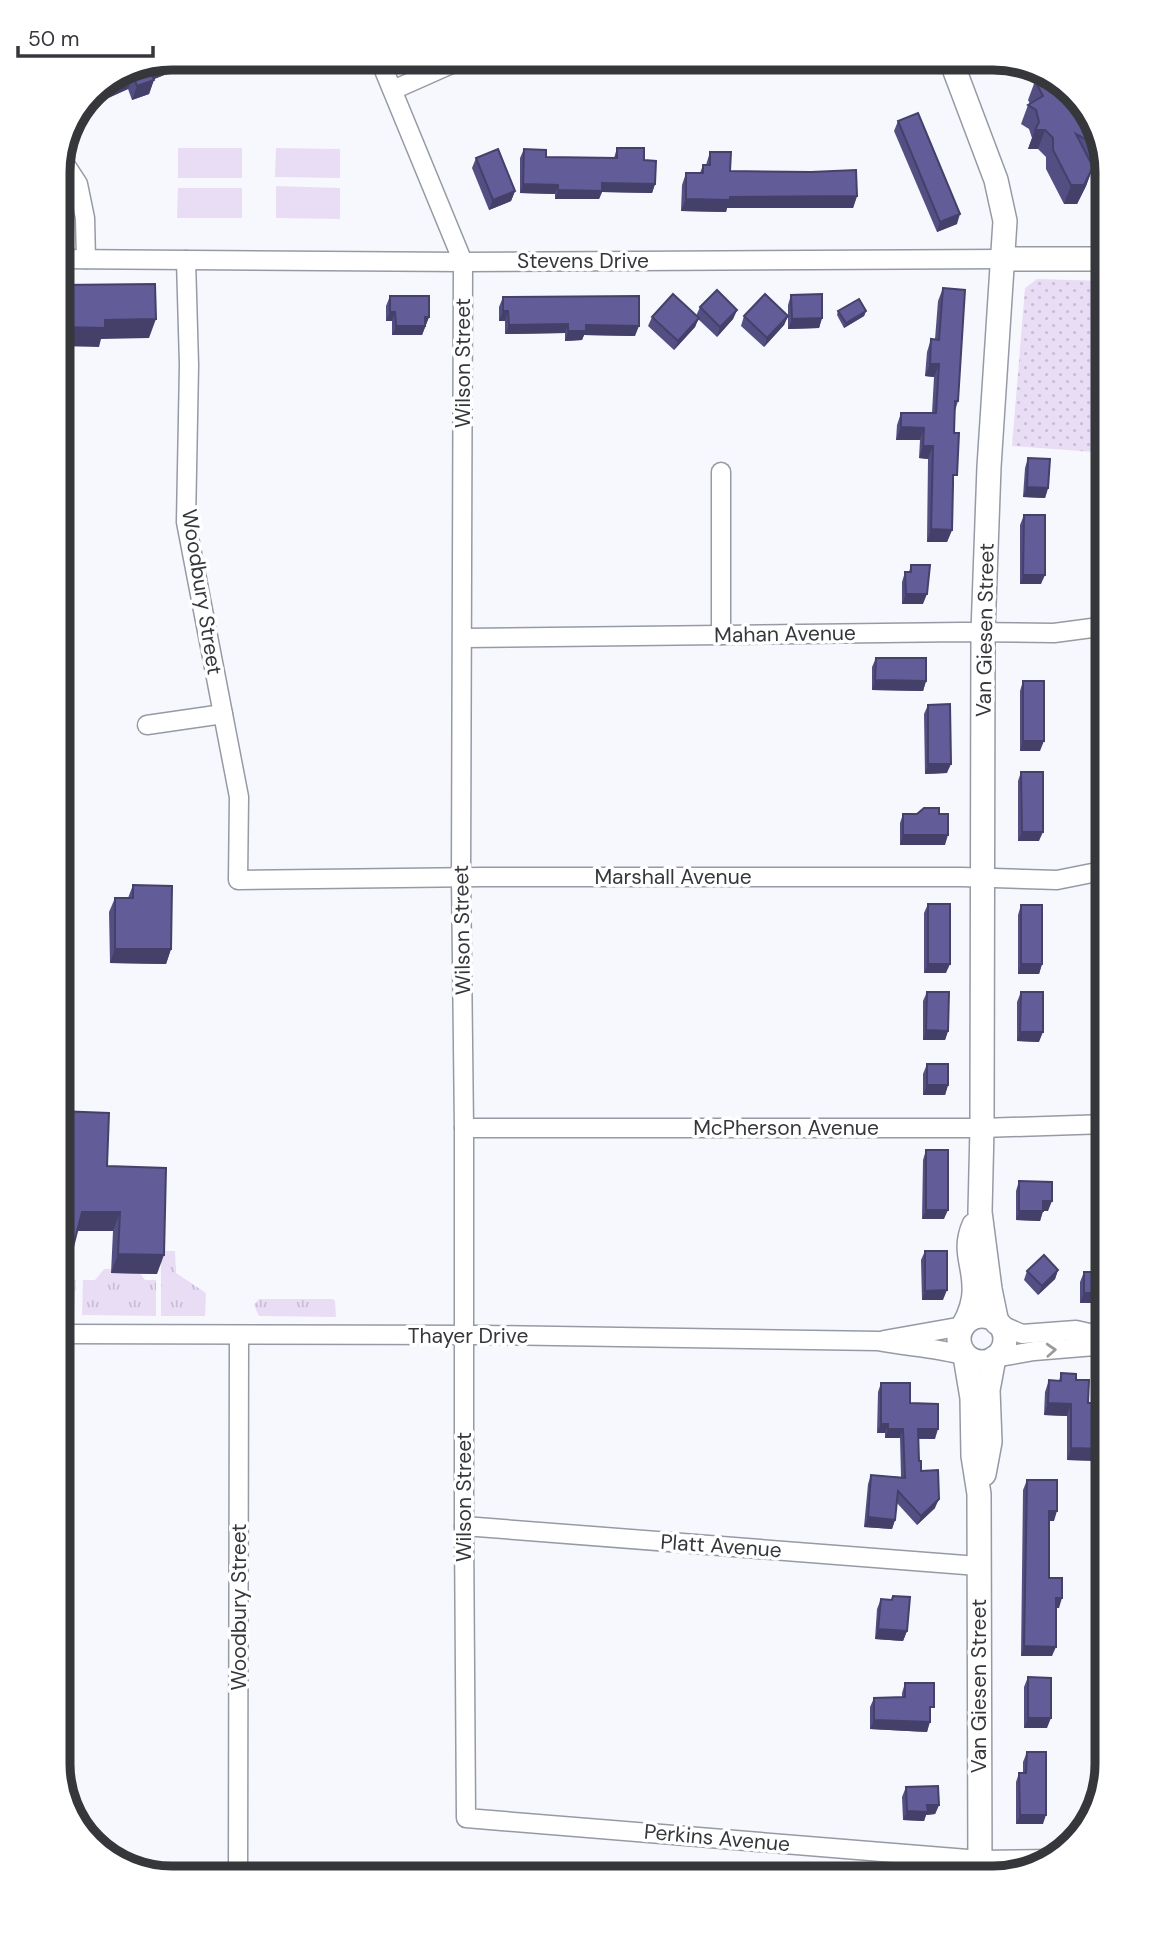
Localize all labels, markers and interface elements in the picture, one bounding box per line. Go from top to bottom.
scale bar [18,14,152,58]
text: 50 m [28,25,79,53]
street label: Stevens Drive [517,247,649,275]
street label: Wilson Street [449,298,477,428]
street label: Woodbury Street [175,507,229,677]
street label: Van Giesen Street [969,543,1001,717]
street label: Mahan Avenue [714,619,856,649]
street label: Marshall Avenue [594,863,752,891]
street label: Wilson Street [447,865,477,995]
street label: McPherson Avenue [693,1114,879,1142]
street label: Thayer Drive [408,1322,528,1350]
one-way arrow [1045,1342,1056,1357]
street label: Wilson Street [450,1432,478,1562]
street label: Woodbury Street [225,1523,253,1691]
street label: Platt Avenue [659,1528,783,1564]
street label: Van Giesen Street [965,1599,993,1773]
street label: Perkins Avenue [643,1818,791,1858]

